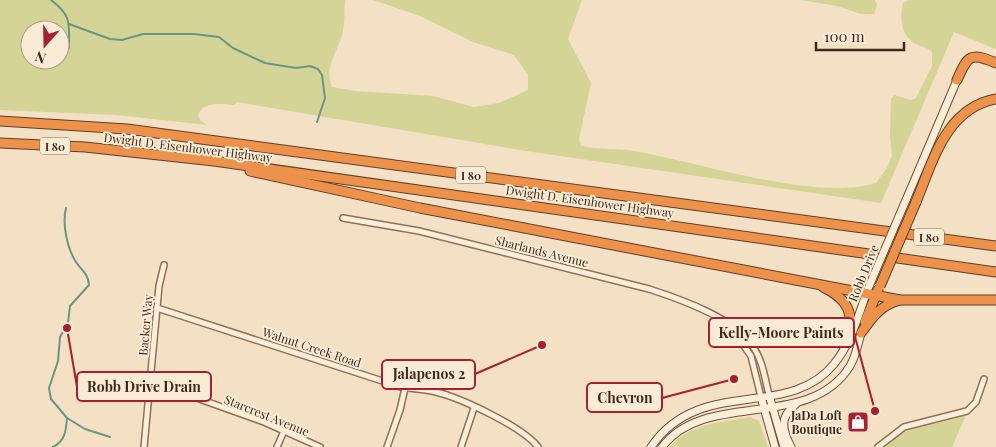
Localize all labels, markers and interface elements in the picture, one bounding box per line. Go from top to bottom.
north arrow [20,20,70,70]
scale bar [816,20,904,52]
text: 100 m [824,26,865,46]
text: N [32,47,48,68]
street label: Dwight D. Eisenhower Highway [103,129,273,165]
road number: I 80 [40,138,70,154]
road number: I 80 [456,166,486,184]
street label: Dwight D. Eisenhower Highway [505,181,675,221]
road number: I 80 [914,228,944,246]
street label: Sharlands Avenue [494,232,590,270]
street label: Robb Drive [844,242,882,304]
street label: Backer Way [134,294,156,356]
callout: Kelly-Moore Paints [709,318,854,347]
street label: Walnut Creek Road [260,323,364,371]
text: Kelly-Moore Paints [719,323,843,342]
callout: Jalapenos 2 [382,360,475,389]
text: Jalapenos 2 [392,364,465,383]
callout: Robb Drive Drain [77,372,211,401]
text: Robb Drive Drain [87,377,201,396]
callout: Chevron [587,383,662,412]
text: Chevron [597,388,653,407]
street label: Starcrest Avenue [222,391,312,439]
place label: JaDa Loft Boutique [790,407,843,437]
shop icon: JaDa Loft Boutique [846,410,870,434]

